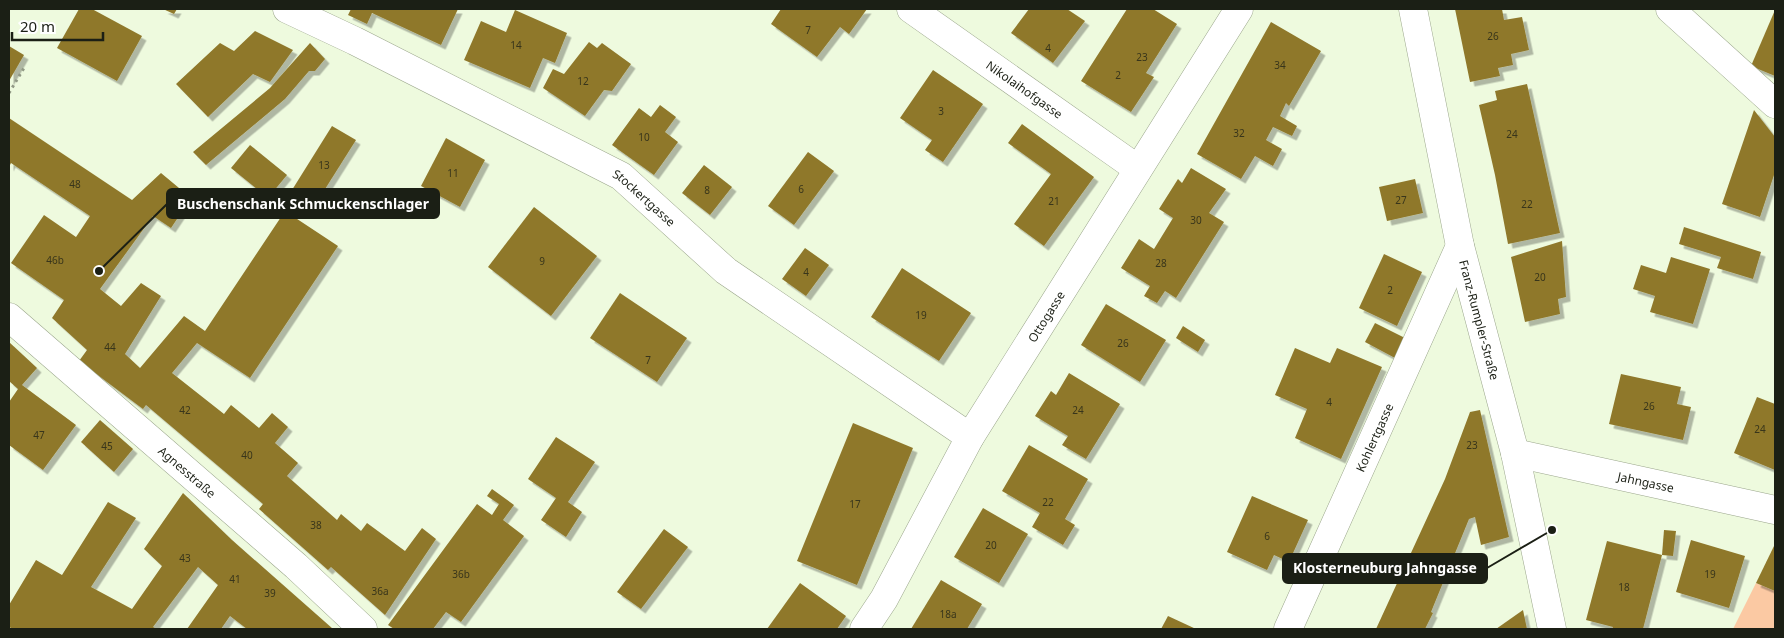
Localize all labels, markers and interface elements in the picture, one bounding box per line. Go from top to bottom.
scale bar [12,10,104,42]
text: 20 m [20,16,55,36]
house number: 7 [805,23,811,37]
house number: 26 [1487,29,1499,43]
house number: 14 [510,38,522,52]
house number: 4 [1045,41,1051,55]
house number: 23 [1136,50,1148,64]
street label: Nikolaihofgasse [983,56,1067,122]
house number: 34 [1274,58,1286,72]
house number: 2 [1115,68,1121,82]
house number: 12 [577,74,589,88]
house number: 3 [938,104,944,118]
house number: 32 [1233,126,1245,140]
house number: 24 [1506,127,1518,141]
house number: 10 [638,130,650,144]
house number: 13 [318,158,330,172]
street label: Stockertgasse [610,165,680,230]
house number: 11 [447,166,459,180]
house number: 48 [69,177,81,191]
house number: 6 [798,182,804,196]
house number: 8 [704,183,710,197]
callout: Buschenschank Schmuckenschlager [167,189,439,218]
house number: 27 [1395,193,1407,207]
text: Buschenschank Schmuckenschlager [177,194,430,213]
house number: 21 [1048,194,1060,208]
house number: 22 [1521,197,1533,211]
house number: 30 [1190,213,1202,227]
house number: 46b [46,253,64,267]
house number: 9 [539,254,545,268]
house number: 28 [1155,256,1167,270]
street label: Franz-Rumpler-Straße [1456,258,1504,382]
house number: 4 [803,265,809,279]
house number: 20 [1534,270,1546,284]
house number: 2 [1387,283,1393,297]
street label: Ottogasse [1023,287,1069,345]
house number: 19 [915,308,927,322]
house number: 26 [1117,336,1129,350]
house number: 44 [104,340,116,354]
house number: 7 [645,353,651,367]
house number: 4 [1326,395,1332,409]
house number: 26 [1643,399,1655,413]
street label: Kohlertgasse [1351,400,1397,475]
house number: 42 [179,403,191,417]
house number: 24 [1072,403,1084,417]
house number: 24 [1754,422,1766,436]
house number: 47 [33,428,45,442]
house number: 23 [1466,438,1478,452]
house number: 45 [101,439,113,453]
street label: Agnesstraße [155,442,220,501]
house number: 40 [241,448,253,462]
street label: Jahngasse [1615,467,1676,496]
house number: 22 [1042,495,1054,509]
house number: 17 [849,497,861,511]
house number: 38 [310,518,322,532]
house number: 6 [1264,529,1270,543]
house number: 20 [985,538,997,552]
house number: 43 [179,551,191,565]
callout: Klosterneuburg Jahngasse [1283,554,1487,583]
text: Klosterneuburg Jahngasse [1293,558,1477,577]
house number: 36b [452,567,470,581]
house number: 19 [1704,567,1716,581]
house number: 41 [229,572,241,586]
house number: 18 [1618,580,1630,594]
house number: 36a [371,584,389,598]
house number: 39 [264,586,276,600]
house number: 18a [939,607,957,621]

